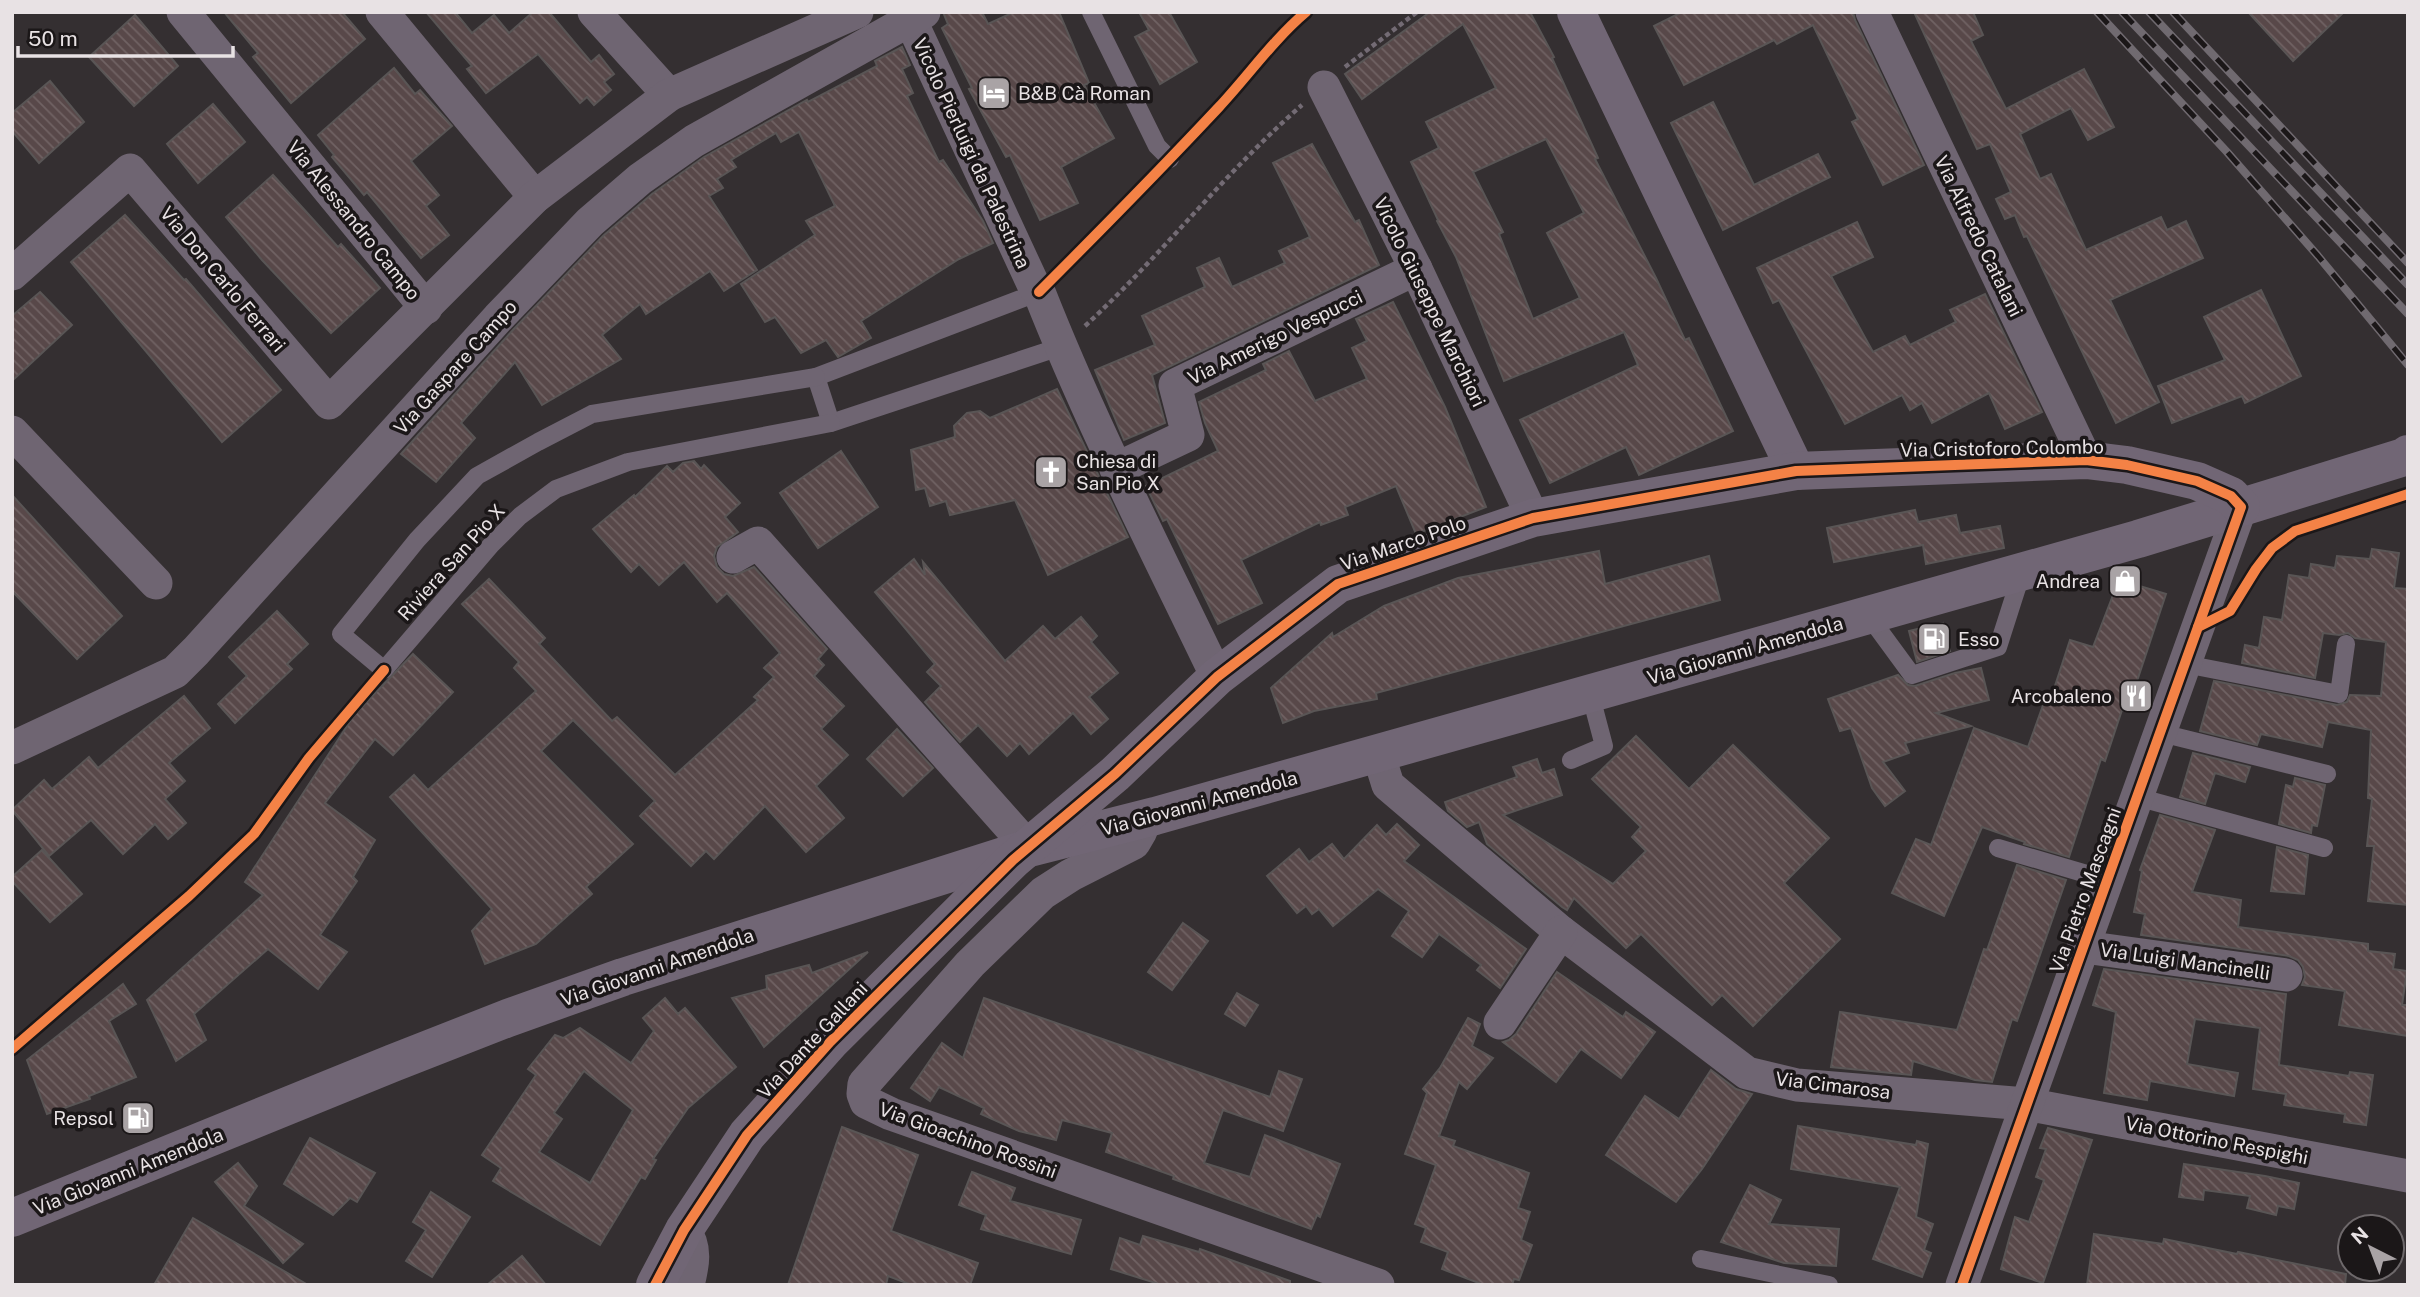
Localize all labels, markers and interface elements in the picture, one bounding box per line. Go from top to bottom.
scale bar [18,14,233,58]
text: 50 m [28,26,78,51]
street label: Vicolo Pierluigi da Palestrina [909,34,1035,272]
hotel icon: B&B Cà Roman [975,74,1013,112]
place label: B&B Cà Roman [1018,82,1151,104]
street label: Via Alessandro Campo [283,136,425,304]
street label: Via Alfredo Catalani [1930,152,2028,320]
street label: Vicolo Giuseppe Marchiori [1370,194,1490,410]
street label: Via Don Carlo Ferrari [156,202,290,356]
street label: Via Amerigo Vespucci [1184,285,1366,389]
street label: Via Gaspare Campo [389,295,521,439]
street label: Via Cristoforo Colombo [1900,435,2104,461]
place label: Chiesa di San Pio X [1076,450,1160,494]
church icon: Chiesa di San Pio X [1032,453,1070,491]
street label: Riviera San Pio X [393,499,509,625]
street label: Via Marco Polo [1337,511,1469,575]
shop icon: Andrea [2106,562,2144,600]
place label: Andrea [2036,570,2100,592]
street label: Via Giovanni Amendola [1644,611,1846,689]
fuel station icon: Esso [1915,620,1953,658]
place label: Esso [1958,628,2000,650]
restaurant icon: Arcobaleno [2117,677,2155,715]
place label: Arcobaleno [2011,685,2112,707]
street label: Via Giovanni Amendola [1098,766,1300,840]
street label: Via Pietro Mascagni [2045,804,2125,976]
street label: Via Giovanni Amendola [558,924,756,1010]
street label: Via Luigi Mancinelli [2099,938,2271,984]
street label: Via Dante Gallani [752,977,872,1103]
street label: Via Cimarosa [1774,1067,1892,1103]
street label: Via Gioachino Rossini [876,1098,1060,1182]
fuel station icon: Repsol [119,1099,157,1137]
place label: Repsol [53,1107,114,1129]
street label: Via Ottorino Respighi [2124,1112,2310,1168]
street label: Via Giovanni Amendola [30,1123,226,1219]
north arrow [2336,1213,2406,1283]
text: N [2347,1222,2373,1249]

